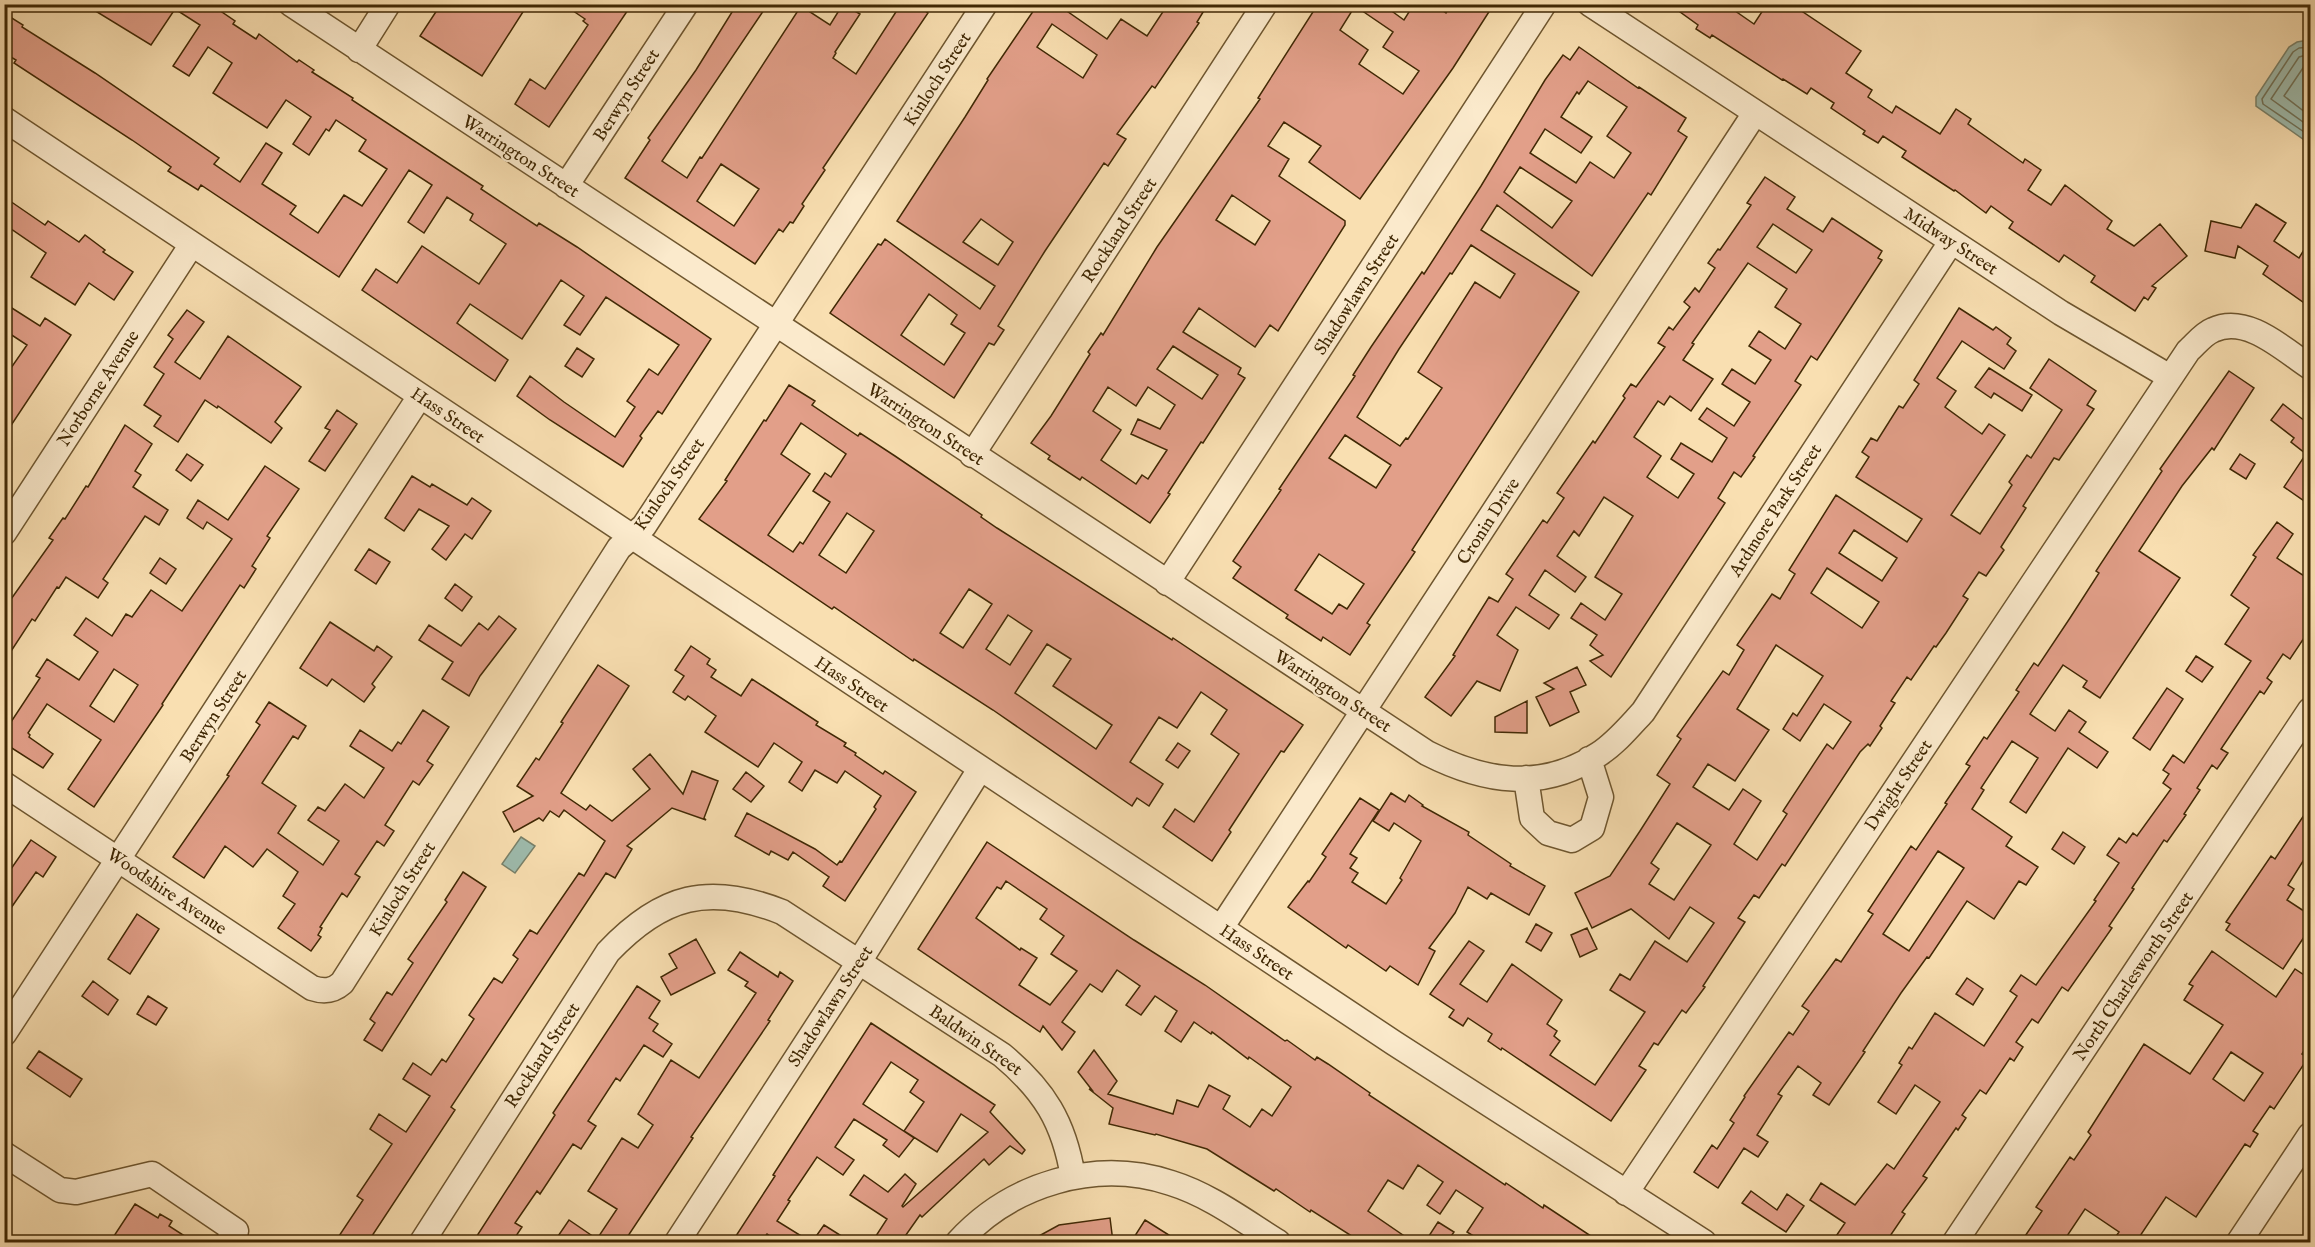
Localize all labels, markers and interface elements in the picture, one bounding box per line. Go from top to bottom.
street label: Kinloch Street [899,28,977,131]
street label: Berwyn Street [589,45,666,146]
street label: Warrington Street [457,111,583,204]
street label: Rockland Street [1078,174,1163,288]
street label: Midway Street [1899,203,2002,281]
street label: Shadowlawn Street [1310,230,1405,360]
street label: Norborne Avenue [53,326,145,451]
street label: Warrington Street [862,379,988,472]
street label: Hass Street [406,383,489,449]
street label: Kinloch Street [630,434,711,536]
street label: Ardmore Park Street [1724,440,1828,582]
street label: Cronin Drive [1453,474,1526,570]
street label: Warrington Street [1269,646,1395,739]
street label: Hass Street [810,652,893,718]
street label: Berwyn Street [176,666,253,767]
street label: Dwight Street [1860,736,1938,836]
street label: Kinloch Street [365,838,442,942]
street label: Woodshire Avenue [102,844,231,941]
street label: North Charlesworth Street [2069,888,2200,1066]
street label: Hass Street [1215,920,1298,986]
street label: Shadowlawn Street [784,942,879,1072]
street label: Rockland Street [501,999,586,1113]
street label: Baldwin Street [924,1001,1026,1082]

